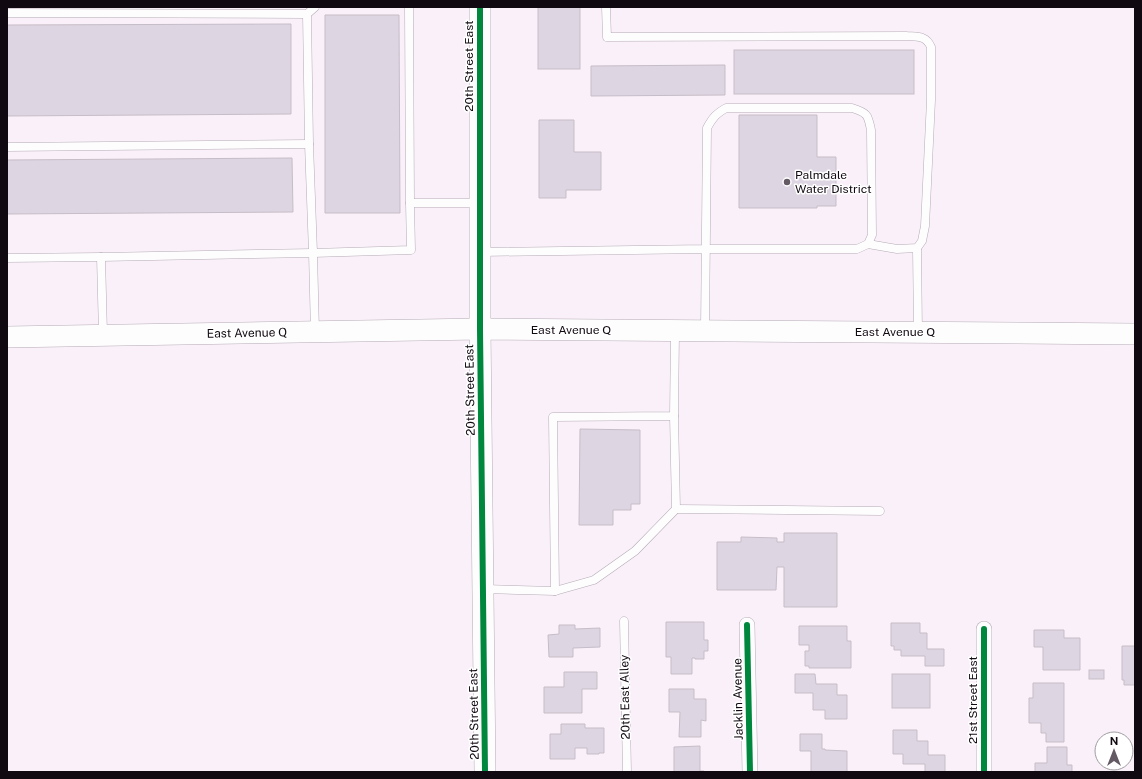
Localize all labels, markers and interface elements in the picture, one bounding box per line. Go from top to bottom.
street label: 20th Street East [462,20,476,112]
place label: Palmdale Water District [795,168,872,196]
marker: Palmdale Water District [782,177,792,187]
street label: East Avenue Q [531,323,611,337]
street label: East Avenue Q [207,325,287,341]
street label: East Avenue Q [855,325,935,339]
street label: 20th Street East [462,344,478,436]
street label: 20th East Alley [617,654,633,740]
street label: 21st Street East [966,656,980,744]
street label: Jacklin Avenue [730,658,746,740]
street label: 20th Street East [466,668,482,760]
north arrow [1094,731,1134,771]
text: N [1110,735,1118,747]

